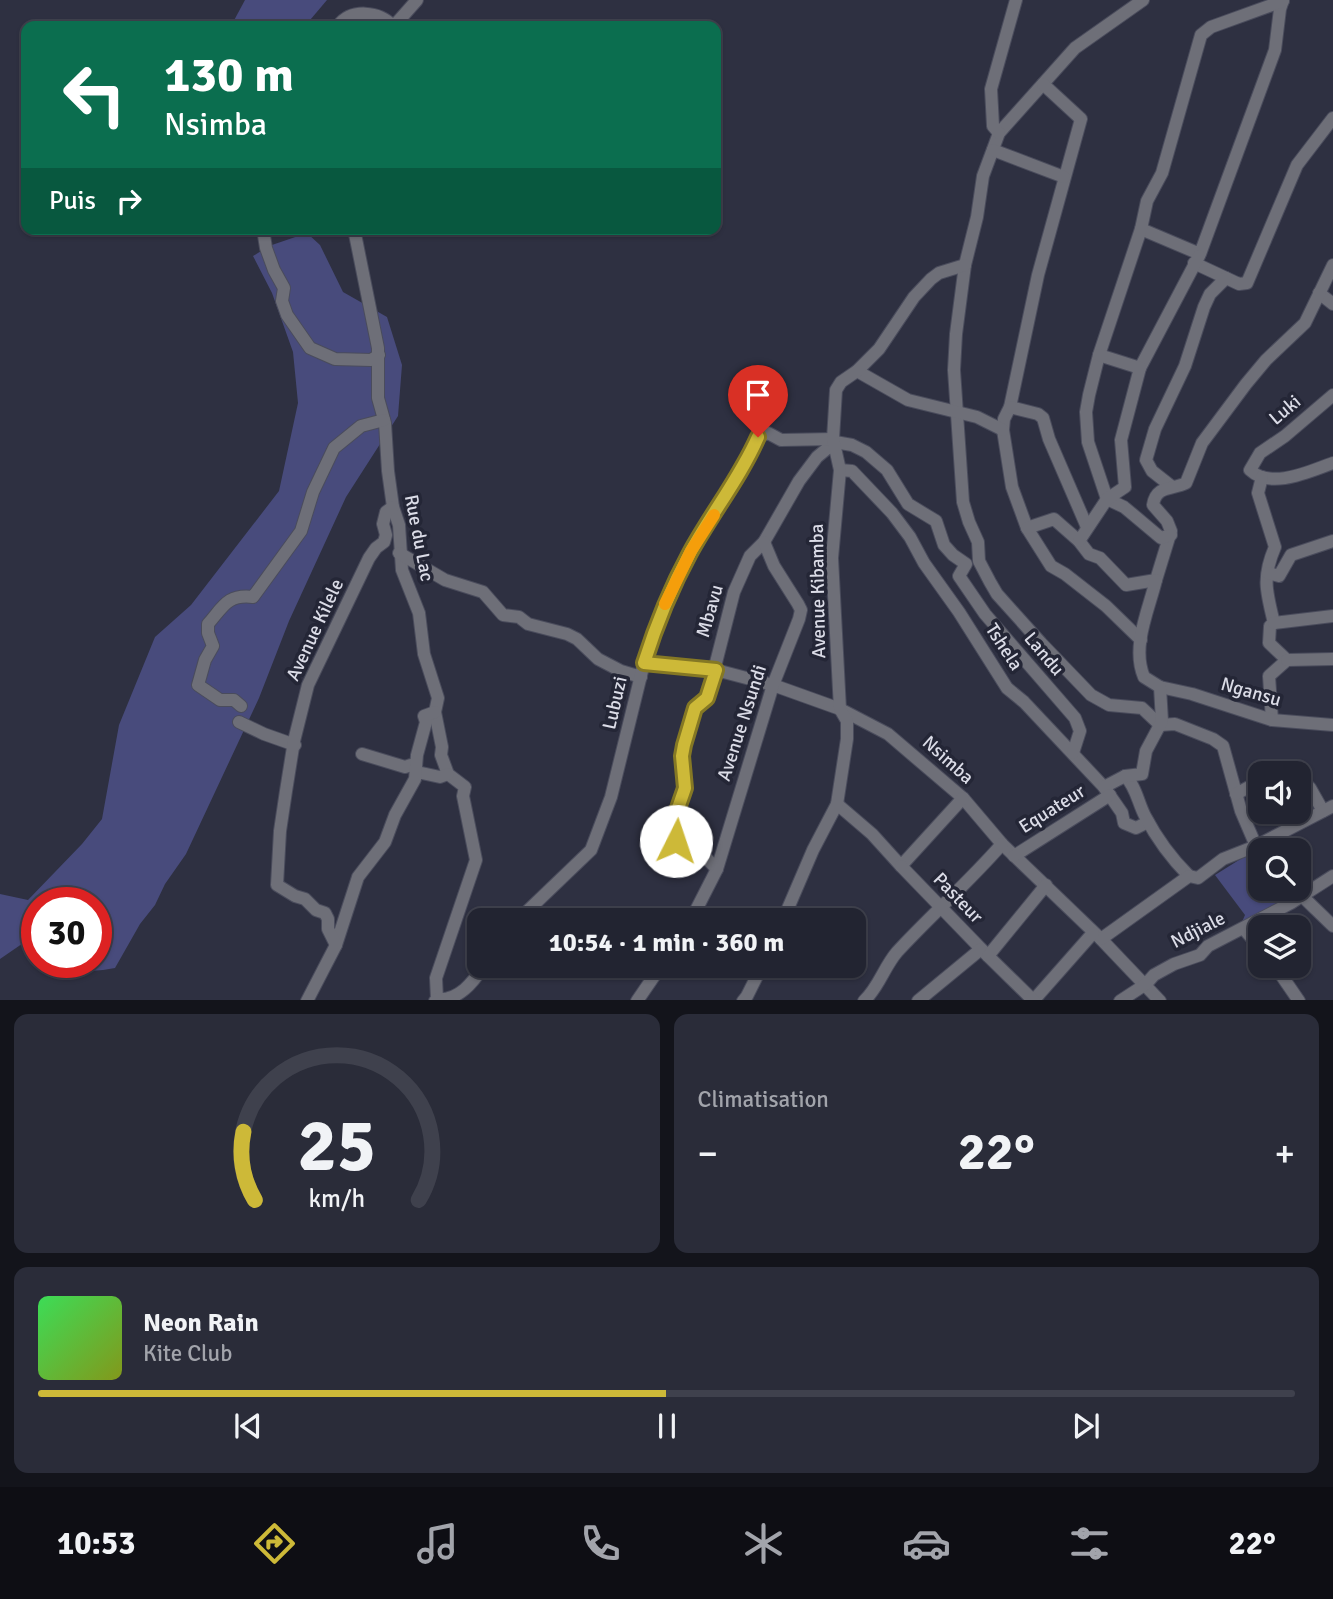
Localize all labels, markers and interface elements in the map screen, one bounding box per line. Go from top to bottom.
text: 130 m [164,45,294,105]
icon: left [49,49,140,140]
text: Nsimba [164,105,267,144]
icon: right [110,182,148,220]
text: Puis [49,185,96,217]
pin [728,365,788,437]
icon: arrive [739,376,777,414]
street label: Luki [1264,390,1306,430]
street label: Rue du Lac [399,493,439,583]
street label: Avenue Kibamba [805,524,831,658]
street label: Avenue Kilele [281,575,349,685]
street label: Mbavu [691,582,729,640]
street label: Tshela [980,619,1028,675]
street label: Landu [1019,627,1069,681]
street label: Avenue Nsundi [712,662,772,784]
street label: Ngansu [1218,672,1284,712]
street label: Lubuzi [597,674,633,732]
street label: Nsimba [917,731,979,789]
map controls [1248,761,1311,978]
button: sound [1248,761,1311,824]
street label: Equateur [1014,779,1090,839]
position arrow [639,804,713,878]
button: search [1248,838,1311,901]
street label: Pasteur [928,867,988,929]
speed limit sign: 30 [21,887,112,978]
street label: Ndjiale [1167,906,1229,954]
button: layers [1248,915,1311,978]
text: 10:54 · 1 min · 360 m [549,927,784,959]
text: Climatisation [698,1085,829,1114]
text: 25 [297,1102,376,1191]
text: 22° [958,1120,1035,1184]
text: − [698,1130,718,1177]
text: + [1274,1130,1295,1177]
text: km/h [308,1182,365,1213]
text: Neon Rain [143,1307,259,1339]
text: Kite Club [143,1339,232,1368]
icon: previous [229,1407,267,1445]
icon: pause [648,1407,686,1445]
icon: next [1067,1407,1105,1445]
icon: directions [250,1519,299,1568]
icon: music [413,1519,462,1568]
icon: phone [576,1519,625,1568]
icon: climate [739,1519,788,1568]
icon: car [902,1519,951,1568]
icon: filters [1065,1519,1114,1568]
text: 10:53 [57,1524,136,1563]
text: 22° [1228,1524,1276,1563]

